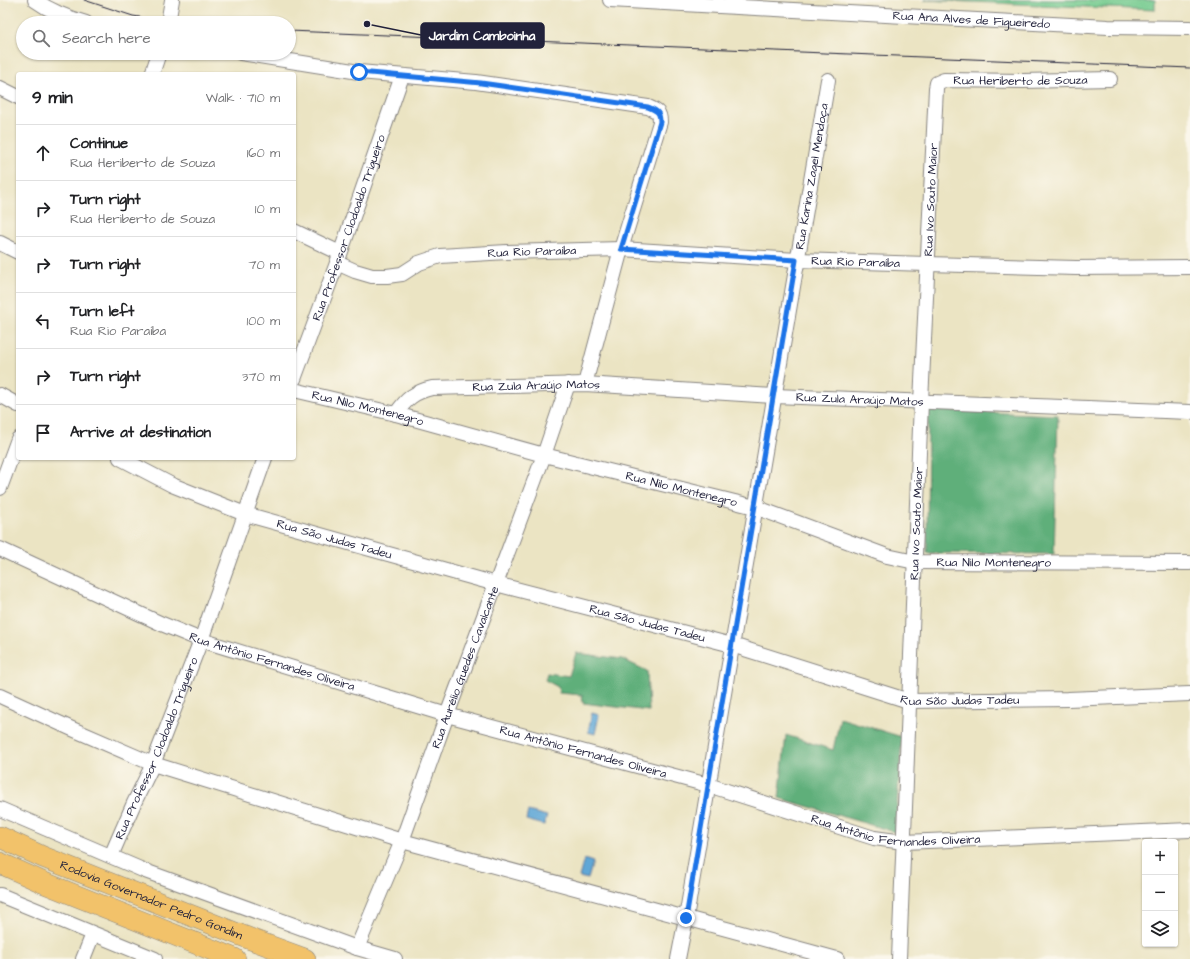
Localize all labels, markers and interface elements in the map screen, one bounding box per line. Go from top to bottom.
street label: Rua Ana Alves de Figueiredo [892,7,1051,32]
search box [16,16,296,60]
callout: Jardim Camboinha [421,23,544,48]
icon: search [30,27,52,49]
text: Jardim Camboinha [428,27,536,45]
text: Search here [62,28,151,49]
route start [350,63,368,81]
street label: Rua Heriberto de Souza [953,71,1088,90]
text: 9 min [32,86,73,110]
text: Walk · 710 m [206,89,280,107]
street label: Rua Karina Zagel Mendoça [791,102,832,251]
street label: Rua Professor Clodoaldo Trigueiro [308,132,390,323]
text: Continue [70,133,128,154]
icon: ahead [32,142,54,164]
street label: Rua Ivo Souto Maior [919,142,942,257]
text: 160 m [247,144,280,162]
text: Rua Heriberto de Souza [70,154,215,172]
text: Turn right [70,189,141,210]
icon: right [32,198,54,220]
text: 10 m [255,200,280,218]
text: Rua Heriberto de Souza [70,210,215,228]
street label: Rua Rio Paraíba [487,242,577,262]
street label: Rua Rio Paraíba [811,252,900,272]
icon: right [32,254,54,276]
text: Turn right [70,254,141,275]
text: 70 m [248,256,280,274]
text: Turn left [70,301,134,322]
icon: left [32,310,54,332]
text: 100 m [247,312,280,330]
text: Rua Rio Paraíba [70,322,166,340]
icon: right [32,366,54,388]
text: Turn right [70,366,141,387]
text: 370 m [242,368,280,386]
street label: Rua Zula Araújo Matos [472,375,601,395]
street label: Rua Nilo Montenegro [310,386,426,430]
street label: Rua Zula Araújo Matos [796,388,924,410]
icon: arrive [32,422,54,444]
text: Arrive at destination [70,422,211,443]
street label: Rua Ivo Souto Maior [905,466,927,580]
street label: Rua Nilo Montenegro [624,467,739,511]
street label: Rua São Judas Tadeu [275,515,394,563]
street label: Rua Nilo Montenegro [937,554,1051,572]
street label: Rua Aurélio Guedes Cavalcante [427,583,503,751]
street label: Rua São Judas Tadeu [588,600,707,646]
street label: Rua Antônio Fernandes Oliveira [187,628,357,695]
street label: Rua Professor Clodoaldo Trigueiro [111,654,202,842]
street label: Rua São Judas Tadeu [898,690,1019,709]
street label: Rua Antônio Fernandes Oliveira [498,721,669,782]
street label: Rua Antônio Fernandes Oliveira [809,810,981,851]
map controls [1142,839,1178,947]
button: + [1142,839,1178,875]
street label: Rodovia Governador Pedro Gondim [58,856,246,944]
button: − [1142,875,1178,911]
route end [677,909,695,927]
button: layers [1142,911,1178,947]

